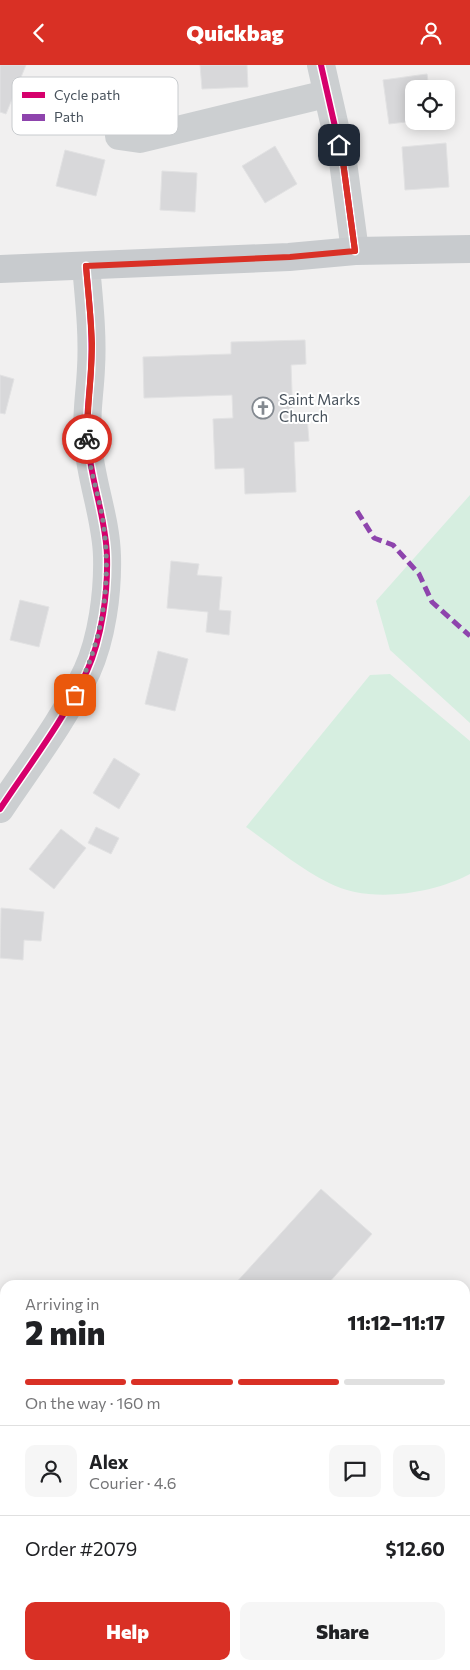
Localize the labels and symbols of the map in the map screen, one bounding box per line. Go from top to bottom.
legend [12,77,178,135]
text: Cycle path [54,86,120,103]
text: Path [54,108,84,125]
pin [318,124,360,166]
place label: Saint Marks Church [279,390,360,425]
church icon: Saint Marks Church [251,396,275,420]
courier [62,414,112,464]
pin [54,674,96,716]

